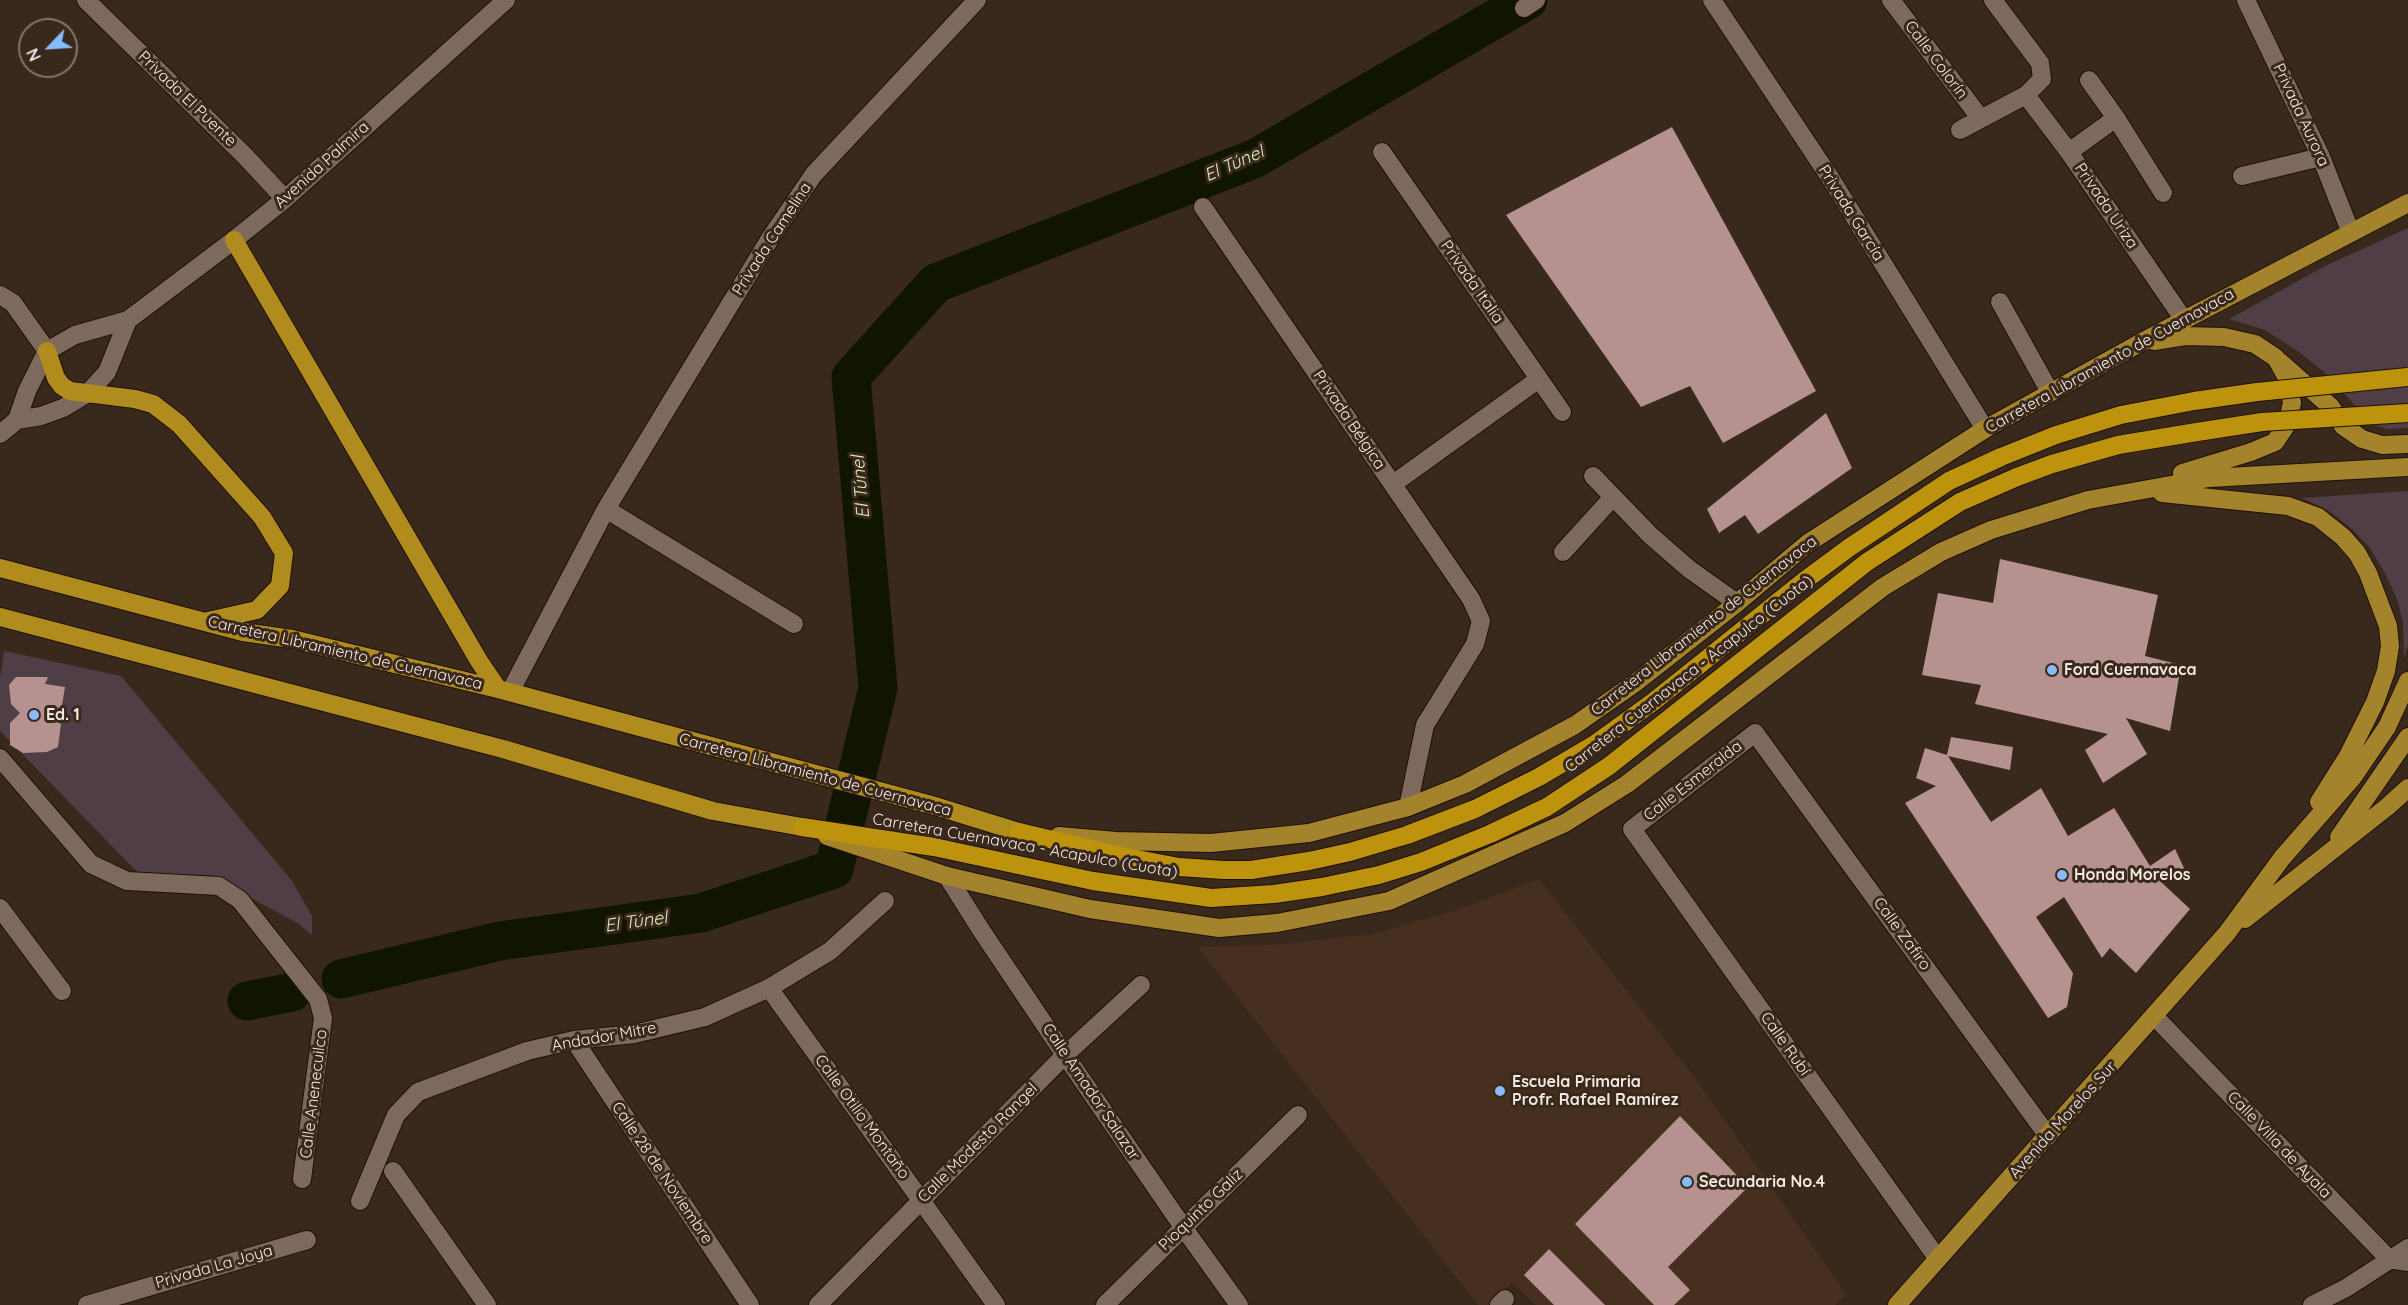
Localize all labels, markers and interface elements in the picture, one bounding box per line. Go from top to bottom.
street label: Calle Colorín [1900,17,1972,103]
north arrow [18,18,78,78]
text: N [22,45,45,64]
street label: Privada El Puente [134,47,240,151]
street label: Privada Aurora [2269,60,2333,170]
street label: Avenida Palmira [271,118,373,212]
water label: El Túnel [1201,141,1267,187]
street label: Privada Uriza [2070,159,2142,253]
street label: Privada García [1814,162,1888,264]
street label: Privada Camelina [728,179,816,299]
street label: Privada Italia [1436,237,1508,327]
street label: Carretera Libramiento de Cuernavaca [1982,284,2238,438]
street label: Privada Bélgica [1309,367,1389,473]
water label: El Túnel [847,455,875,519]
street label: Carretera Libramiento de Cuernavaca [1587,532,1821,720]
street label: Carretera Cuernavaca - Acapulco (Cuota) [1561,571,1817,777]
street label: Carretera Libramiento de Cuernavaca [206,612,484,694]
place label: Ford Cuernavaca [2064,660,2196,680]
marker: Ford Cuernavaca [2045,663,2059,677]
place label: Ed. 1 [46,705,80,725]
marker: Ed. 1 [27,708,41,722]
street label: Carretera Libramiento de Cuernavaca [677,729,953,821]
street label: Calle Esmeralda [1640,737,1746,825]
street label: Carretera Cuernavaca - Acapulco (Cuota) [871,810,1179,882]
place label: Honda Morelos [2074,865,2191,885]
marker: Honda Morelos [2055,868,2069,882]
street label: Calle Zafiro [1869,894,1935,974]
water label: El Túnel [603,907,669,937]
street label: Calle Rubí [1756,1008,1814,1080]
street label: Andador Mitre [550,1018,658,1056]
street label: Calle Amador Salazar [1038,1020,1144,1164]
street label: Calle Anenecuilco [297,1028,331,1160]
street label: Calle Otilio Montaño [810,1051,914,1183]
street label: Avenida Morelos Sur [2005,1058,2121,1182]
place label: Escuela Primaria Profr. Rafael Ramírez [1512,1072,1678,1110]
street label: Calle Modesto Rangel [914,1079,1042,1207]
marker: Escuela Primaria Profr. Rafael Ramírez [1493,1084,1507,1098]
street label: Calle Villa de Ayala [2223,1087,2335,1203]
street label: Calle 28 de Noviembre [607,1098,717,1248]
street label: Pioquinto Galiz [1155,1165,1247,1255]
place label: Secundaria No.4 [1699,1172,1825,1192]
marker: Secundaria No.4 [1680,1175,1694,1189]
street label: Privada La Joya [153,1241,275,1293]

